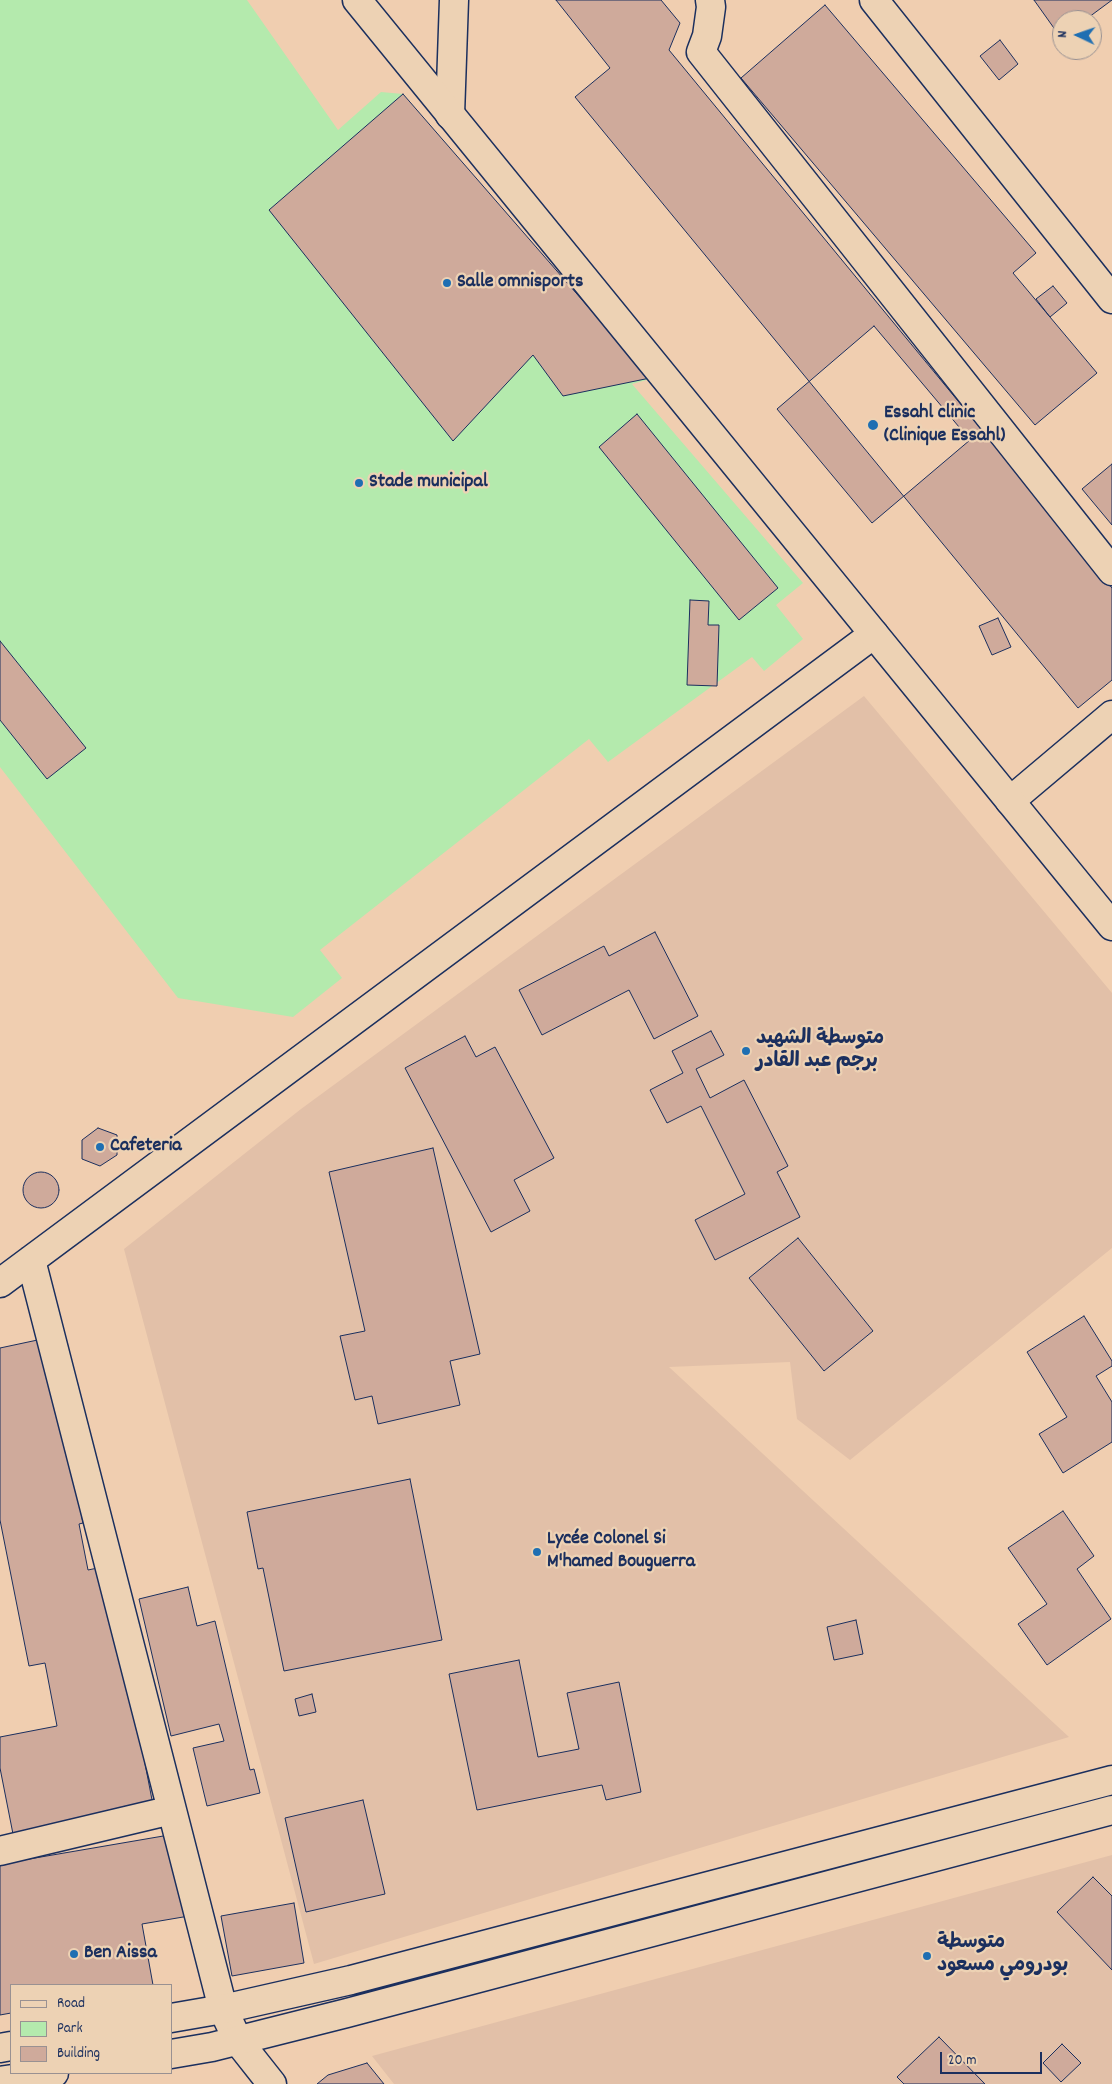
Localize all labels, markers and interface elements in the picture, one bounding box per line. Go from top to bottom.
north arrow [1052,10,1102,60]
text: N [1053,30,1073,38]
place label: Salle omnisports [457,271,583,295]
marker: Salle omnisports [441,277,453,289]
place label: Essahl clinic (Clinique Essahl) [884,402,1005,449]
marker: Essahl clinic (Clinique Essahl) [866,418,880,432]
place label: Stade municipal [369,471,488,495]
marker: Stade municipal [353,477,365,489]
place label: متوسطة الشهيد برجم عبد القادر [756,1028,884,1075]
marker: متوسطة الشهيد برجم عبد القادر [740,1045,752,1057]
place label: Cafeteria [110,1135,182,1159]
marker: Cafeteria [94,1141,106,1153]
place label: Lycée Colonel Si M'hamed Bouguerra [547,1528,695,1575]
marker: Lycée Colonel Si M'hamed Bouguerra [531,1546,543,1558]
place label: متوسطة بودرومي مسعود [937,1932,1068,1979]
place label: Ben Aissa [84,1942,157,1966]
marker: Ben Aissa [68,1948,80,1960]
marker: متوسطة بودرومي مسعود [921,1950,933,1962]
legend [10,1984,172,2074]
text: Road [57,1993,85,2015]
text: Park [57,2018,83,2040]
scale bar [942,2042,1044,2074]
text: Building [57,2043,100,2065]
text: 20 m [948,2050,976,2072]

